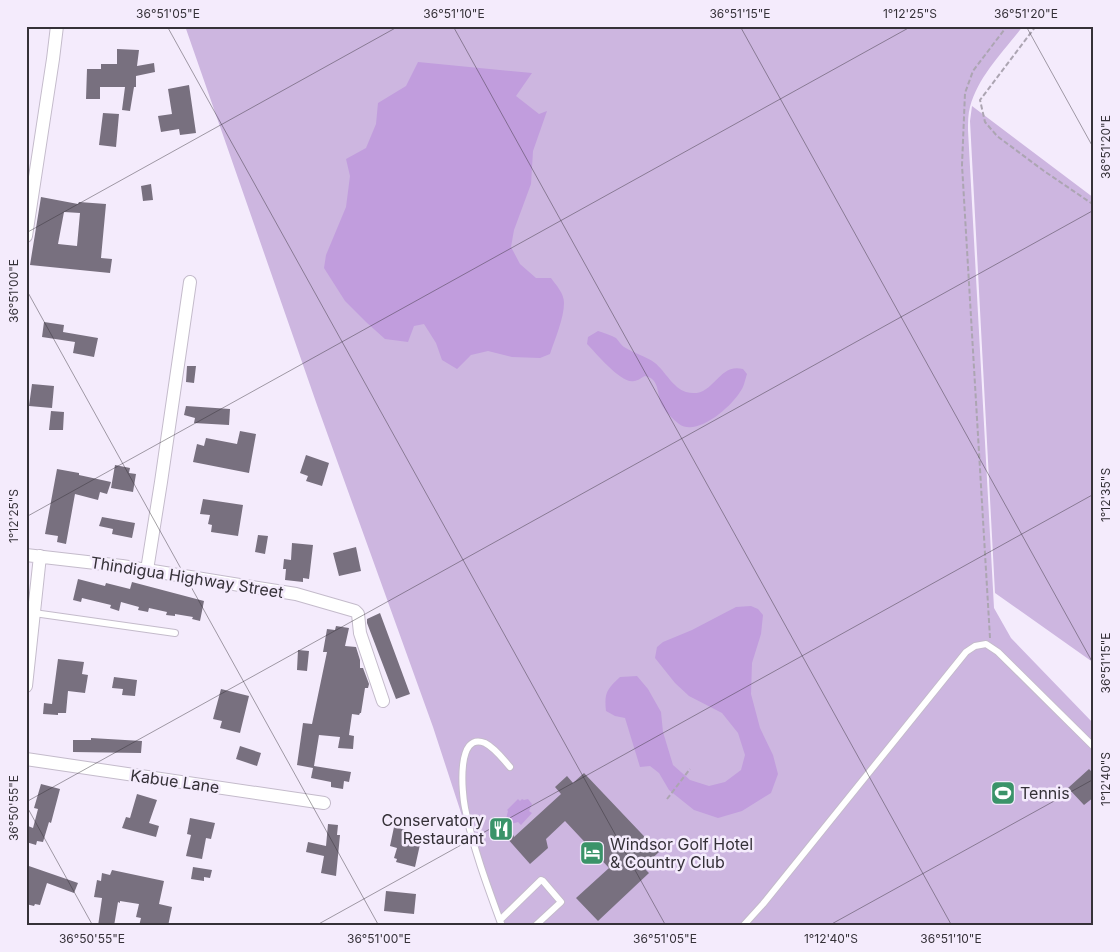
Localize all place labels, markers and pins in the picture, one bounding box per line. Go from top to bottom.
sports icon: Tennis [990,780,1016,806]
place label: Tennis [1020,783,1070,803]
place label: Conservatory Restaurant [381,810,484,848]
restaurant icon: Conservatory Restaurant [488,816,514,842]
place label: Windsor Golf Hotel & Country Club [610,834,753,872]
hotel icon: Windsor Golf Hotel & Country Club [579,840,605,866]

